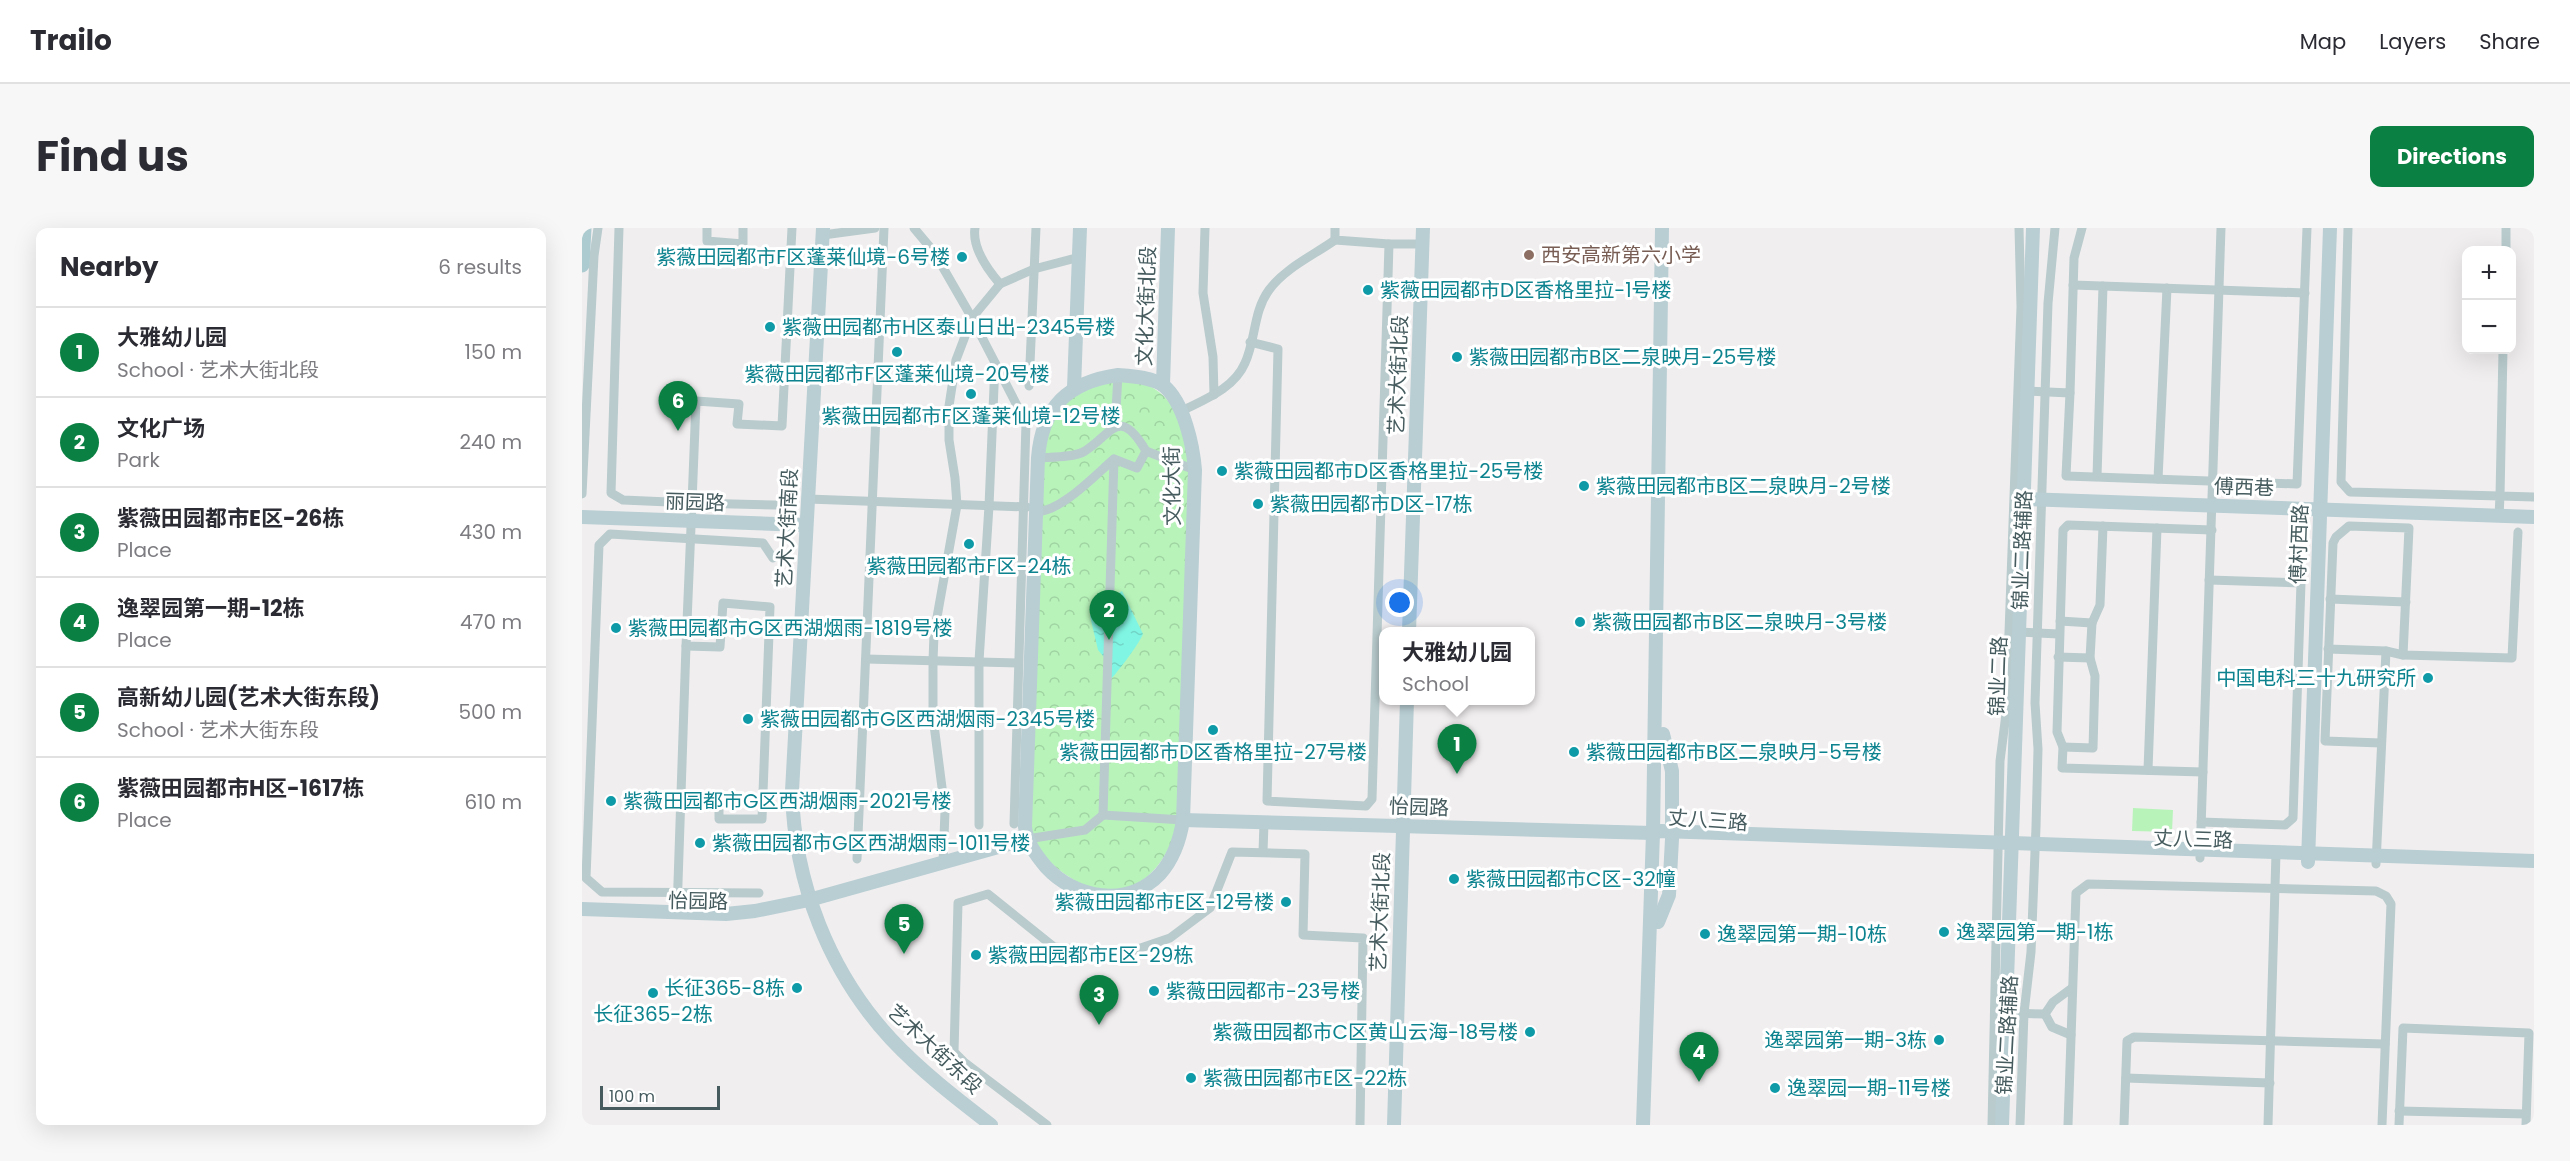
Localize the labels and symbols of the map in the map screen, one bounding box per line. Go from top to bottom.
place label: 西安高新第六小学 [1541,241,1701,269]
place label: 紫薇田园都市F区蓬莱仙境-6号楼 [656,243,950,271]
street label: 文化大街北段 [1130,246,1162,366]
marker: 西安高新第六小学 [1522,248,1536,262]
marker: 紫薇田园都市F区蓬莱仙境-6号楼 [955,250,969,264]
place label: 紫薇田园都市D区香格里拉-1号楼 [1380,276,1672,304]
marker: 紫薇田园都市D区香格里拉-1号楼 [1361,283,1375,297]
place label: 紫薇田园都市H区泰山日出-2345号楼 [782,313,1115,341]
street label: 艺术大街北段 [1382,315,1414,435]
marker: 紫薇田园都市H区泰山日出-2345号楼 [763,320,777,334]
place label: 紫薇田园都市B区二泉映月-25号楼 [1469,343,1776,371]
marker: 紫薇田园都市F区蓬莱仙境-20号楼 [890,345,904,359]
marker: 紫薇田园都市B区二泉映月-25号楼 [1450,350,1464,364]
place label: 紫薇田园都市F区蓬莱仙境-20号楼 [744,360,1050,388]
pin: 6 [658,382,698,431]
marker: 紫薇田园都市F区蓬莱仙境-12号楼 [964,387,978,401]
place label: 紫薇田园都市F区蓬莱仙境-12号楼 [822,402,1121,430]
street label: 文化大街 [1157,446,1187,526]
place label: 紫薇田园都市D区香格里拉-25号楼 [1234,457,1543,485]
marker: 紫薇田园都市D区香格里拉-25号楼 [1215,464,1229,478]
street label: 艺术大街南段 [770,467,804,589]
place label: 紫薇田园都市B区二泉映月-2号楼 [1596,472,1891,500]
street label: 傅西巷 [2214,472,2274,502]
marker: 紫薇田园都市B区二泉映月-2号楼 [1577,479,1591,493]
street label: 丽园路 [665,487,725,517]
place label: 紫薇田园都市D区-17栋 [1270,490,1472,518]
street label: 锦业二路辅路 [2006,490,2038,610]
marker: 紫薇田园都市D区-17栋 [1251,497,1265,511]
street label: 傅村西路 [2284,504,2314,584]
marker: 紫薇田园都市F区-24栋 [962,537,976,551]
place label: 紫薇田园都市F区-24栋 [866,552,1072,580]
your location [1385,588,1414,617]
pin: 2 [1090,590,1128,640]
place label: 紫薇田园都市B区二泉映月-3号楼 [1592,608,1887,636]
place label: 紫薇田园都市G区西湖烟雨-1819号楼 [628,614,953,642]
marker: 紫薇田园都市B区二泉映月-3号楼 [1573,615,1587,629]
marker: 紫薇田园都市G区西湖烟雨-1819号楼 [609,621,623,635]
street label: 锦业二路 [1983,636,2013,716]
place label: 中国电科三十九研究所 [2216,664,2416,692]
marker: 中国电科三十九研究所 [2421,671,2435,685]
place label: 紫薇田园都市G区西湖烟雨-2345号楼 [760,705,1095,733]
marker: 紫薇田园都市G区西湖烟雨-2345号楼 [741,712,755,726]
marker: 紫薇田园都市D区香格里拉-27号楼 [1206,723,1220,737]
pin: 1 [1438,724,1476,774]
place label: 紫薇田园都市D区香格里拉-27号楼 [1059,738,1367,766]
place label: 紫薇田园都市B区二泉映月-5号楼 [1586,738,1882,766]
marker: 紫薇田园都市B区二泉映月-5号楼 [1567,745,1581,759]
place label: 紫薇田园都市G区西湖烟雨-2021号楼 [623,787,952,815]
street label: 怡园路 [1389,792,1449,822]
marker: 紫薇田园都市G区西湖烟雨-2021号楼 [604,794,618,808]
street label: 丈八三路 [1667,803,1749,837]
street label: 丈八三路 [2153,824,2233,854]
place label: 紫薇田园都市G区西湖烟雨-1011号楼 [712,829,1030,857]
marker: 紫薇田园都市G区西湖烟雨-1011号楼 [693,836,707,850]
street label: 艺术大街北段 [1364,852,1396,972]
place label: 紫薇田园都市C区-32幢 [1466,865,1676,893]
marker: 紫薇田园都市C区-32幢 [1447,872,1461,886]
street label: 怡园路 [668,886,728,916]
place label: 紫薇田园都市E区-12号楼 [1055,888,1274,916]
marker: 紫薇田园都市E区-12号楼 [1279,895,1293,909]
pin: 5 [884,904,924,954]
place label: 逸翠园第一期-1栋 [1956,918,2113,946]
place label: 逸翠园第一期-10栋 [1717,920,1887,948]
marker: 逸翠园第一期-1栋 [1937,925,1951,939]
marker: 逸翠园第一期-10栋 [1698,927,1712,941]
place label: 紫薇田园都市E区-29栋 [988,941,1193,969]
marker: 紫薇田园都市E区-29栋 [969,948,983,962]
place label: 长征365-8栋 [664,974,785,1002]
street label: 锦业二路辅路 [1990,974,2024,1096]
pin: 3 [1080,976,1118,1025]
place label: 紫薇田园都市-23号楼 [1166,977,1360,1005]
marker: 长征365-8栋 [790,981,804,995]
marker: 紫薇田园都市-23号楼 [1147,984,1161,998]
marker: 长征365-2栋 [646,986,660,1000]
street label: 艺术大街东段 [882,998,988,1100]
place label: 长征365-2栋 [593,1000,713,1028]
place label: 紫薇田园都市C区黄山云海-18号楼 [1213,1018,1518,1046]
marker: 紫薇田园都市C区黄山云海-18号楼 [1523,1025,1537,1039]
place label: 逸翠园第一期-3栋 [1764,1026,1927,1054]
pin: 4 [1680,1032,1718,1082]
marker: 逸翠园第一期-3栋 [1932,1033,1946,1047]
place label: 紫薇田园都市E区-22栋 [1203,1064,1407,1092]
marker: 紫薇田园都市E区-22栋 [1184,1071,1198,1085]
place label: 逸翠园一期-11号楼 [1787,1074,1951,1102]
marker: 逸翠园一期-11号楼 [1768,1081,1782,1095]
scale bar [600,1083,720,1110]

